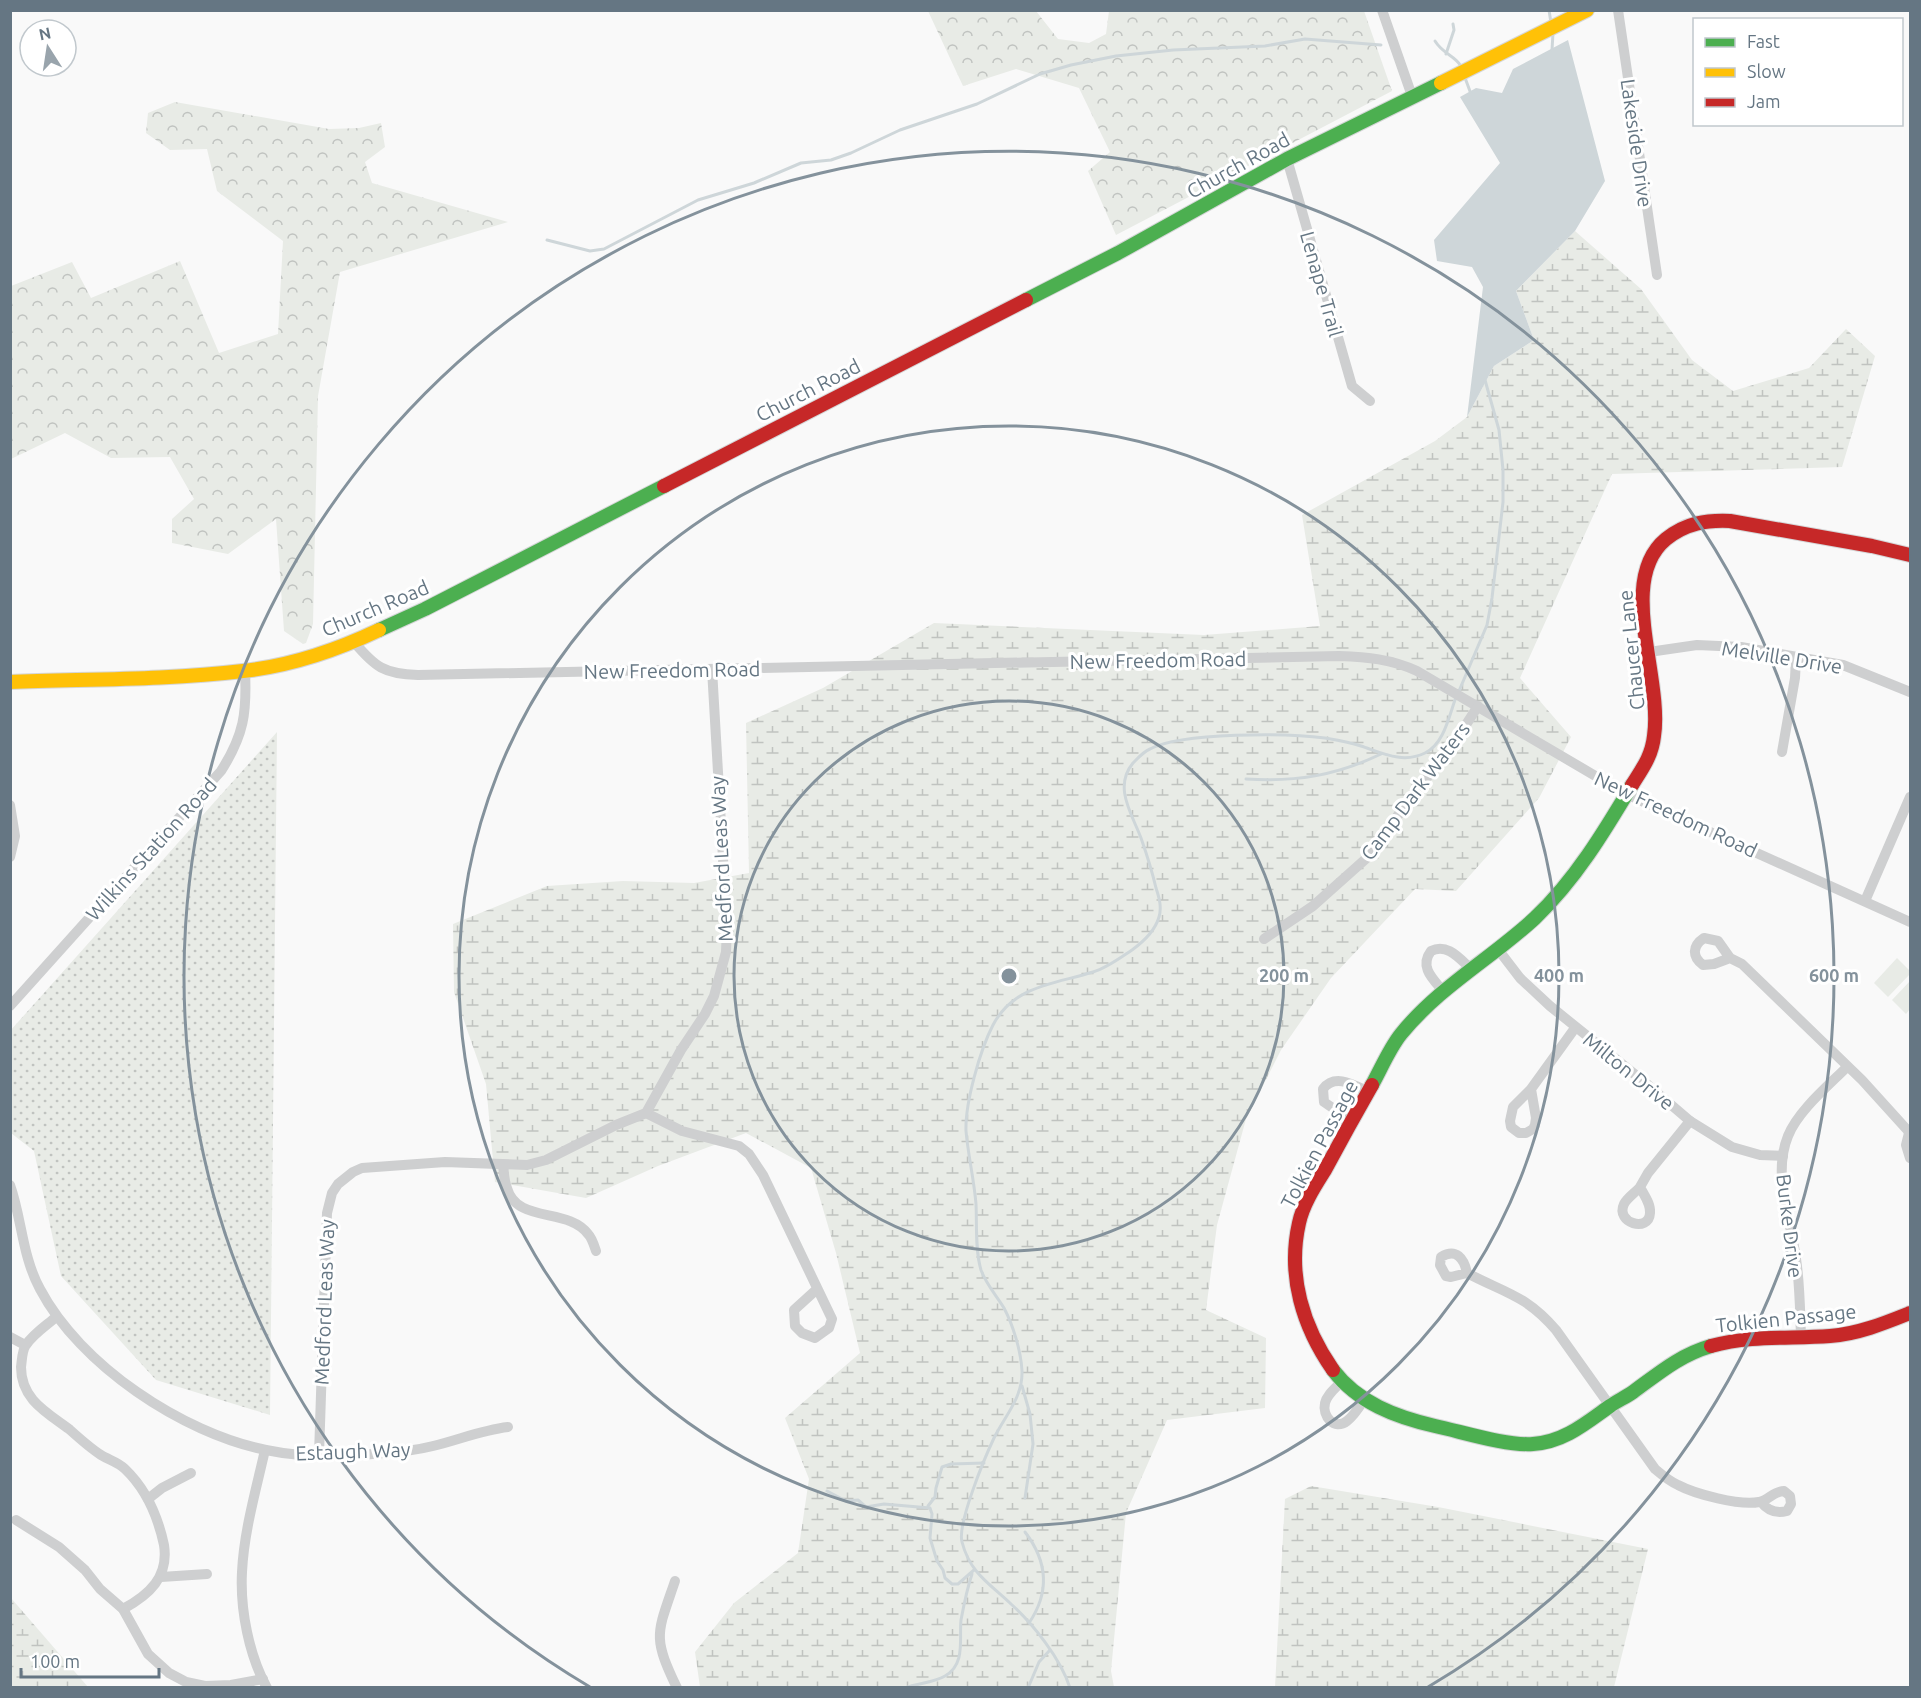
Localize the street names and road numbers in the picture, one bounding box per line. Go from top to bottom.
street label: Lakeside Drive [1617,77,1657,209]
street label: Church Road [1183,127,1293,203]
street label: Lenape Trail [1296,229,1348,339]
street label: Church Road [752,354,864,426]
street label: Church Road [318,575,432,641]
street label: Chaucer Lane [1613,589,1649,711]
street label: Melville Drive [1720,636,1844,678]
street label: New Freedom Road [1070,647,1246,673]
street label: New Freedom Road [584,657,760,683]
street label: Camp Dark Waters [1356,718,1474,864]
street label: New Freedom Road [1591,766,1761,862]
street label: Wilkins Station Road [81,773,221,925]
street label: Medford Leas Way [705,775,737,943]
street label: Milton Drive [1579,1027,1679,1115]
street label: Tolkien Passage [1276,1076,1362,1212]
street label: Burke Drive [1772,1173,1808,1279]
street label: Medford Leas Way [310,1218,338,1385]
street label: Tolkien Passage [1715,1299,1857,1337]
street label: Estaugh Way [295,1437,411,1464]

